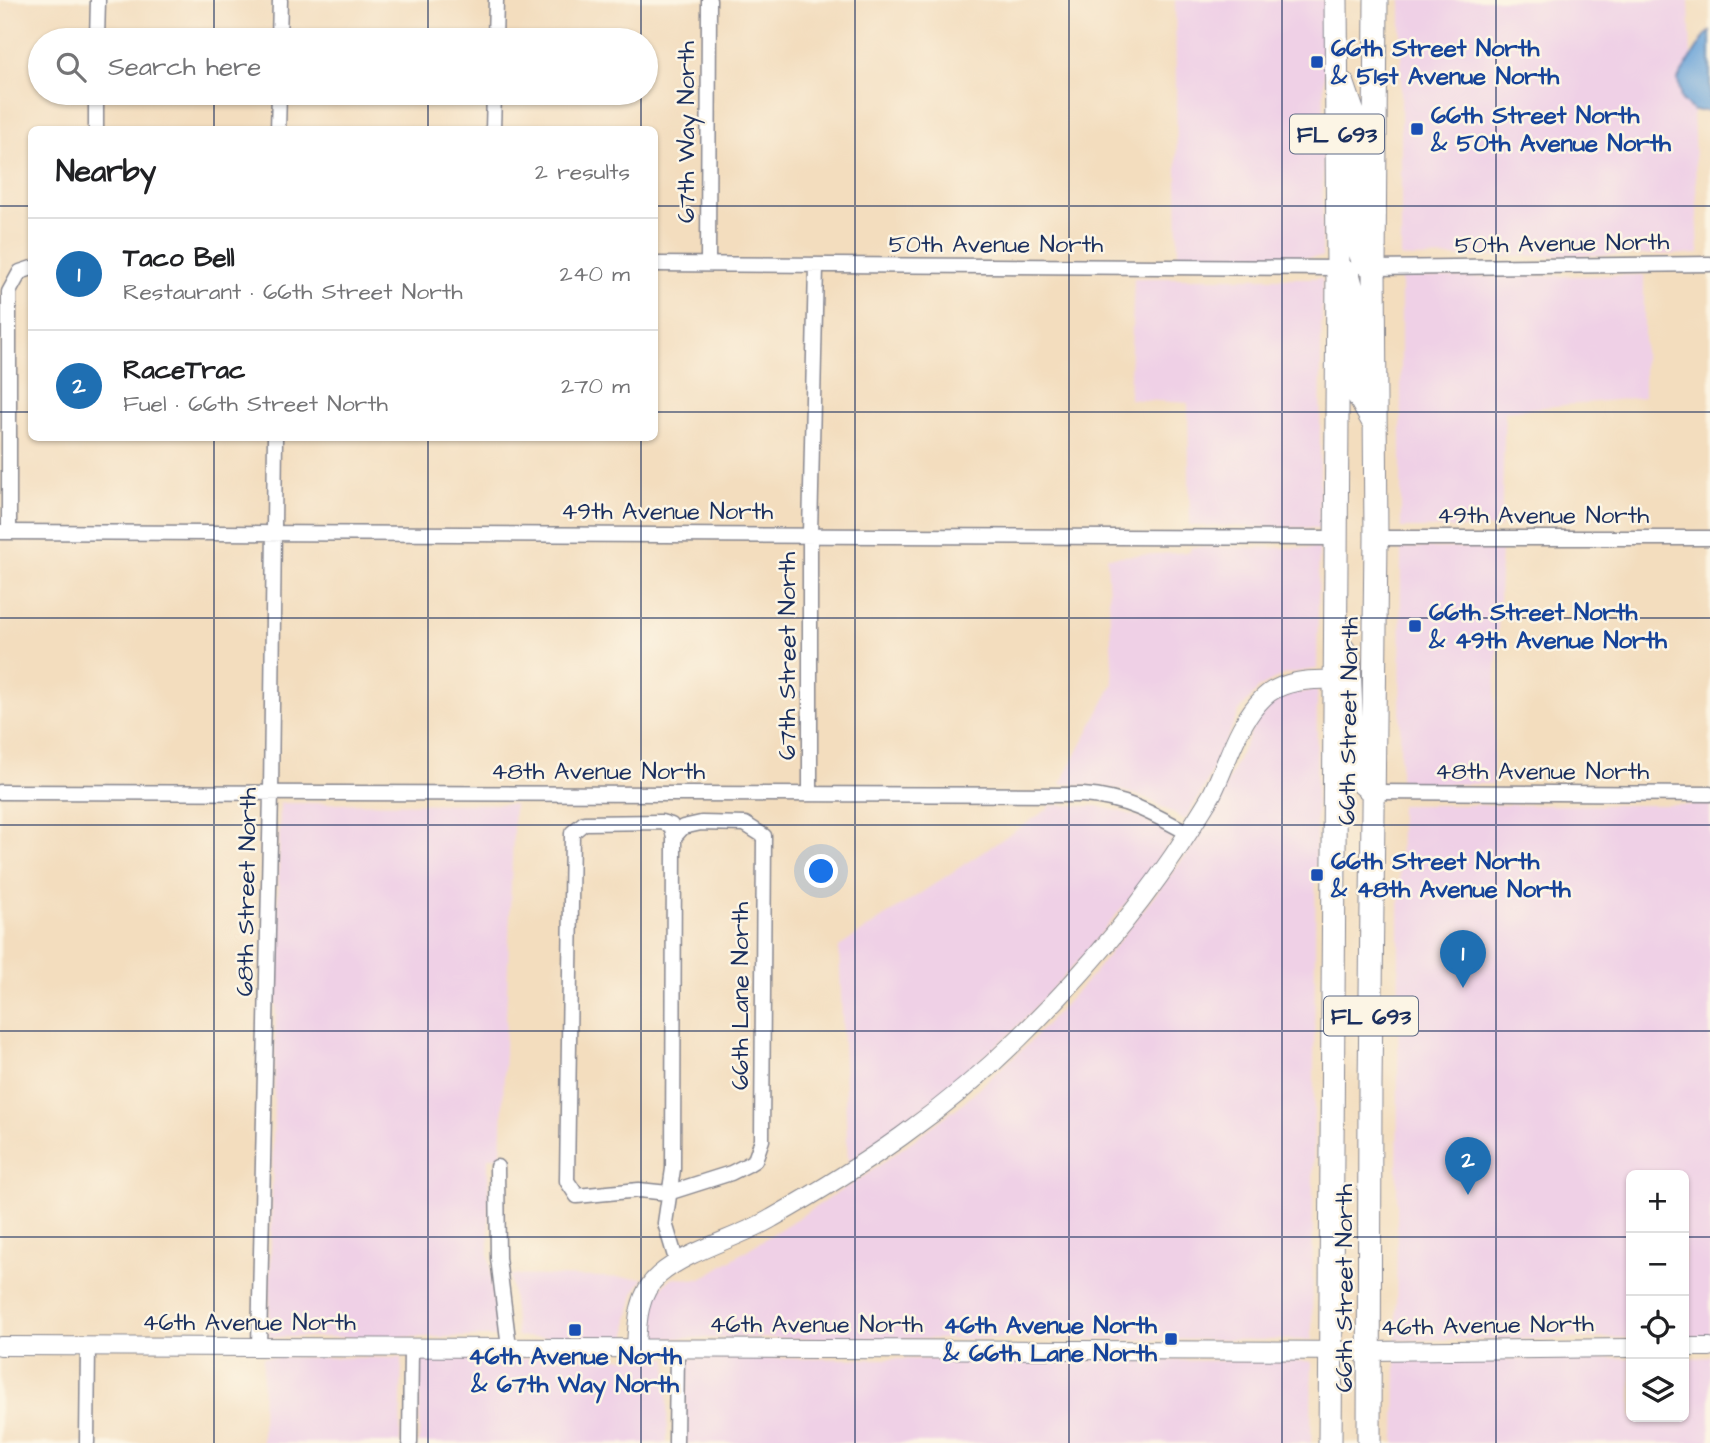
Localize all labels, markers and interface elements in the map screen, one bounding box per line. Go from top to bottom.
search box [28,28,658,105]
place label: 66th Street North & 51st Avenue North [1330,32,1560,94]
street label: 67th Way North [670,41,705,223]
icon: search [52,48,90,86]
text: Search here [108,49,261,85]
marker: 66th Street North & 51st Avenue North [1309,54,1325,70]
place label: 66th Street North & 50th Avenue North [1430,99,1672,161]
road number: FL 693 [1290,114,1384,154]
marker: 66th Street North & 50th Avenue North [1409,121,1425,137]
text: Nearby [56,151,156,193]
text: 2 results [535,156,630,188]
street label: 50th Avenue North [1455,225,1670,263]
street label: 50th Avenue North [889,228,1103,262]
text: Taco Bell [123,240,235,276]
text: 1 [78,258,80,290]
text: 240 m [560,258,630,290]
text: Restaurant · 66th Street North [123,276,463,308]
text: RaceTrac [123,352,246,388]
text: 2 [72,370,86,402]
text: 270 m [561,370,630,402]
text: Fuel · 66th Street North [123,388,388,420]
street label: 49th Avenue North [561,495,773,529]
street label: 49th Avenue North [1437,499,1649,533]
street label: 67th Street North [771,552,805,760]
place label: 66th Street North & 49th Avenue North [1428,596,1668,658]
street label: 66th Street North [1330,616,1368,825]
marker: 66th Street North & 49th Avenue North [1407,618,1423,634]
street label: 48th Avenue North [491,755,705,789]
street label: 48th Avenue North [1435,755,1649,789]
street label: 68th Street North [228,787,266,997]
place label: 66th Street North & 48th Avenue North [1330,845,1572,907]
your location [804,854,838,888]
marker: 66th Street North & 48th Avenue North [1309,867,1325,883]
street label: 66th Lane North [724,902,758,1090]
pin: 1 [1440,930,1486,988]
road number: FL 693 [1324,996,1418,1036]
pin: 2 [1445,1137,1491,1195]
map controls [1626,1170,1689,1422]
button: + [1626,1170,1689,1233]
street label: 66th Street North [1328,1184,1362,1392]
button: − [1626,1233,1689,1296]
button: locate [1626,1296,1689,1359]
street label: 46th Avenue North [142,1306,356,1340]
street label: 46th Avenue North [1380,1307,1594,1345]
street label: 46th Avenue North [709,1308,923,1342]
place label: 46th Avenue North & 66th Lane North [942,1309,1158,1371]
marker: 46th Avenue North & 67th Way North [567,1322,583,1338]
marker: 46th Avenue North & 66th Lane North [1163,1331,1179,1347]
place label: 46th Avenue North & 67th Way North [468,1340,683,1404]
button: layers [1626,1359,1689,1422]

